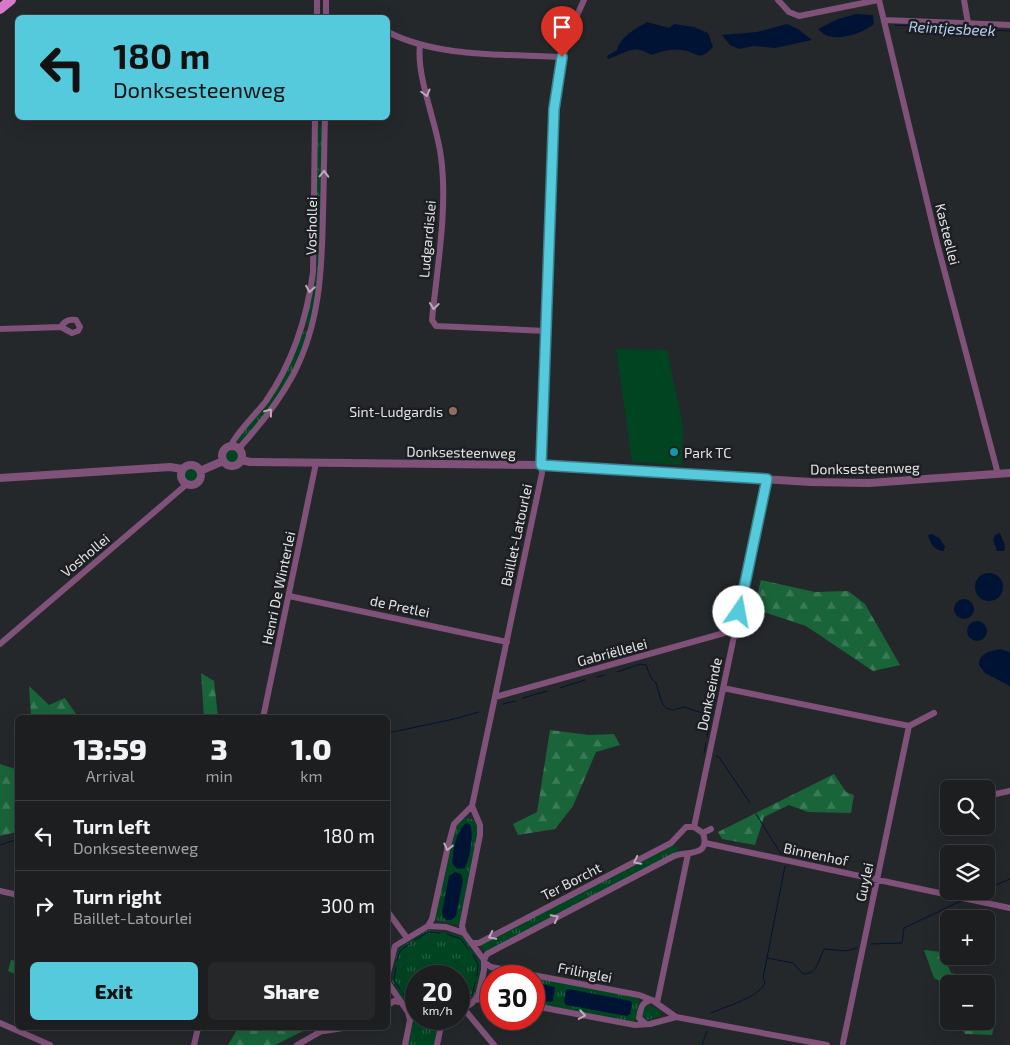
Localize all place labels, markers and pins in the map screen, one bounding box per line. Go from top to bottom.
pin [541,6,583,57]
place label: Sint-Ludgardis [349,403,443,420]
marker: Sint-Ludgardis [447,405,459,417]
place label: Park TC [684,444,731,461]
marker: Park TC [668,446,680,458]

